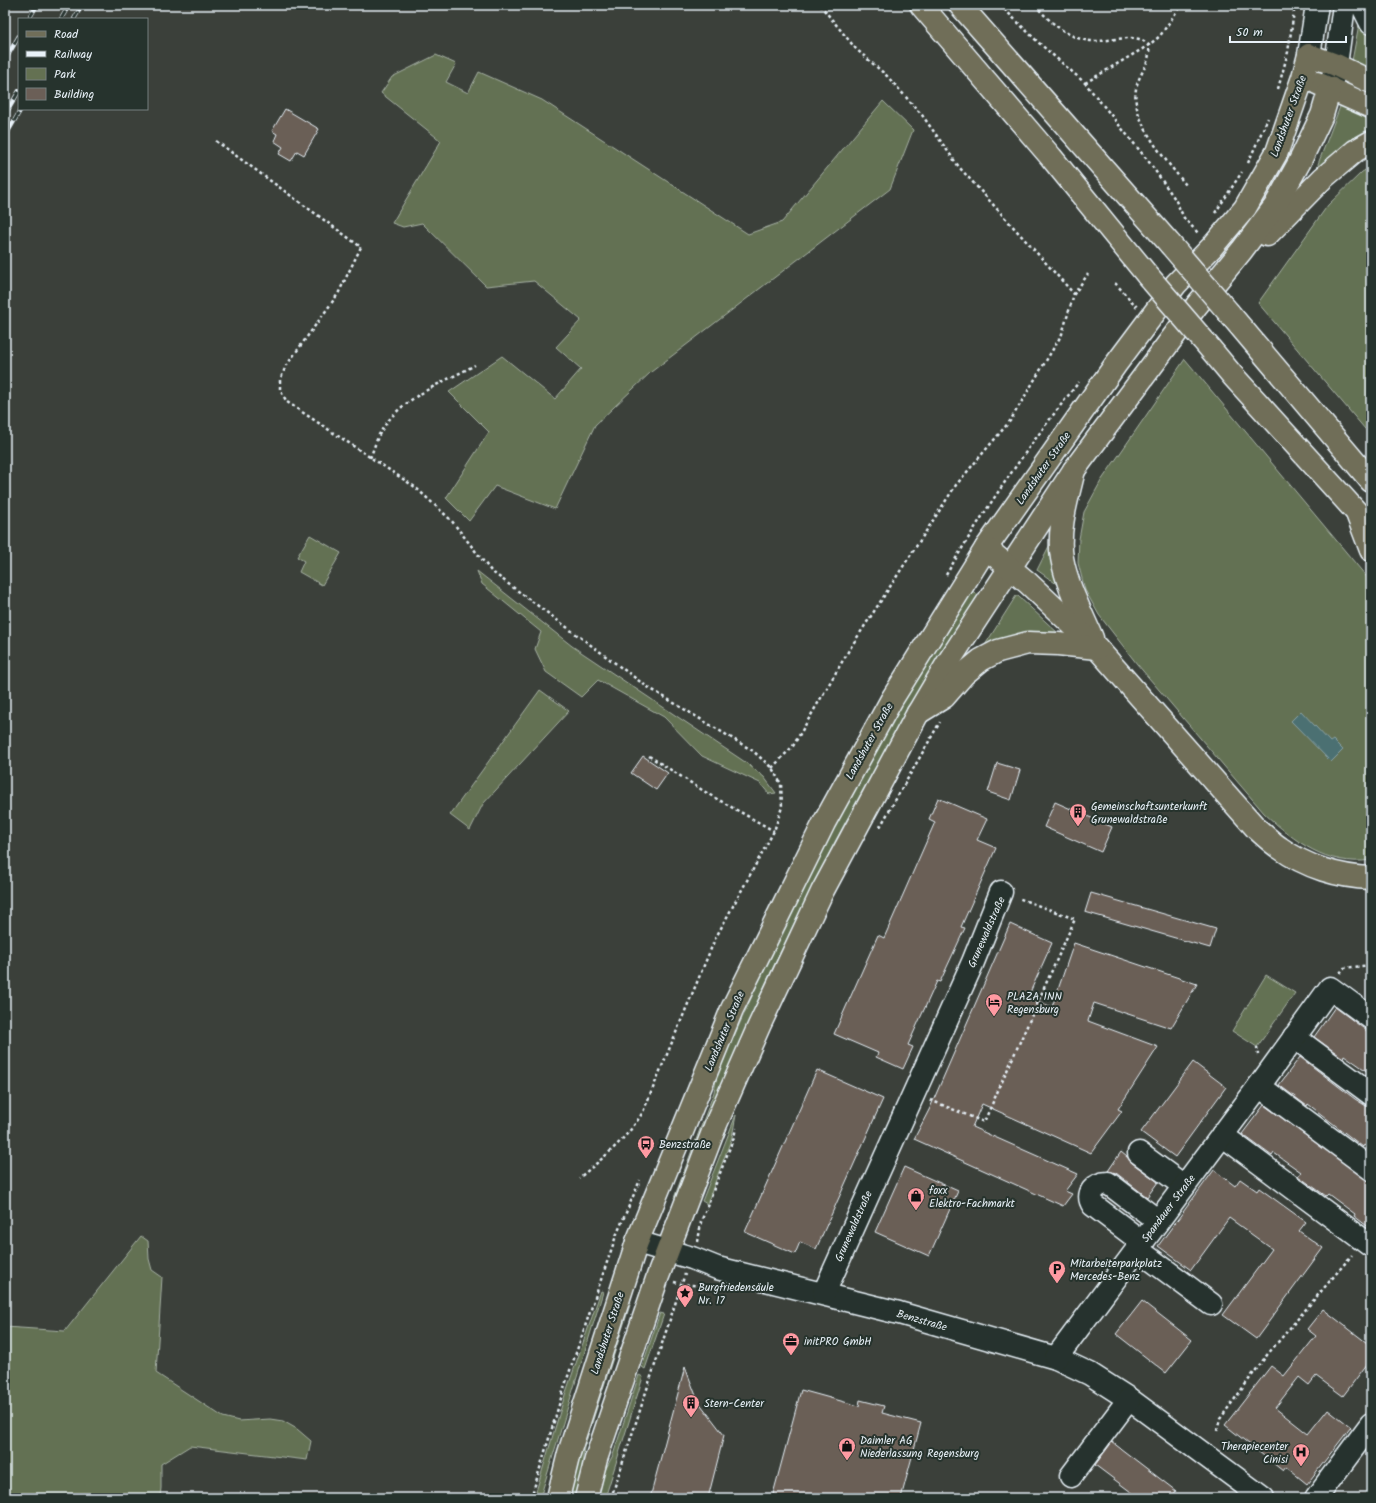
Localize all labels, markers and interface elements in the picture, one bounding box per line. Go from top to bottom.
legend [18,18,148,110]
scale bar [1230,18,1346,44]
text: 50 m [1236,23,1263,42]
text: Road [54,25,79,44]
text: Railway [54,45,92,64]
text: Park [54,65,76,84]
street label: Landshuter Straße [1266,73,1312,160]
text: Building [54,85,94,104]
street label: Landshuter Straße [1012,428,1076,509]
street label: Landshuter Straße [841,700,899,783]
place label: Gemeinschaftsunterkunft Grunewaldstraße [1091,798,1208,829]
building icon: Gemeinschaftsunterkunft Grunewaldstraße [1068,802,1088,827]
street label: Grunewaldstraße [963,894,1011,971]
street label: Landshuter Straße [700,988,750,1074]
place label: PLAZA INN Regensburg [1007,988,1062,1019]
hotel icon: PLAZA INN Regensburg [984,992,1004,1017]
bus stop icon: Benzstraße [636,1134,656,1159]
place label: Benzstraße [659,1136,711,1154]
street label: Spandauer Straße [1137,1171,1200,1247]
place label: foxx Elektro-Fachmarkt [929,1182,1016,1213]
shop icon: foxx Elektro-Fachmarkt [906,1186,926,1211]
street label: Grunewaldstraße [830,1188,878,1265]
place label: Mitarbeiterparkplatz Mercedes-Benz [1070,1255,1162,1286]
parking icon: Mitarbeiterparkplatz Mercedes-Benz [1047,1259,1067,1284]
place label: Burgfriedensäule Nr. 17 [698,1279,774,1310]
place icon: Burgfriedensäule Nr. 17 [675,1283,695,1308]
street label: Landshuter Straße [586,1290,630,1377]
street label: Benzstraße [894,1305,949,1337]
office icon: initPRO GmbH [781,1331,801,1356]
place label: initPRO GmbH [804,1333,872,1351]
building icon: Stern-Center [681,1393,701,1418]
place label: Stern-Center [704,1395,765,1413]
place label: Daimler AG Niederlassung Regensburg [860,1432,979,1463]
shop icon: Daimler AG Niederlassung Regensburg [837,1436,857,1461]
place label: Therapiecenter Cinisi [1221,1438,1289,1469]
hospital icon: Therapiecenter Cinisi [1291,1442,1311,1467]

